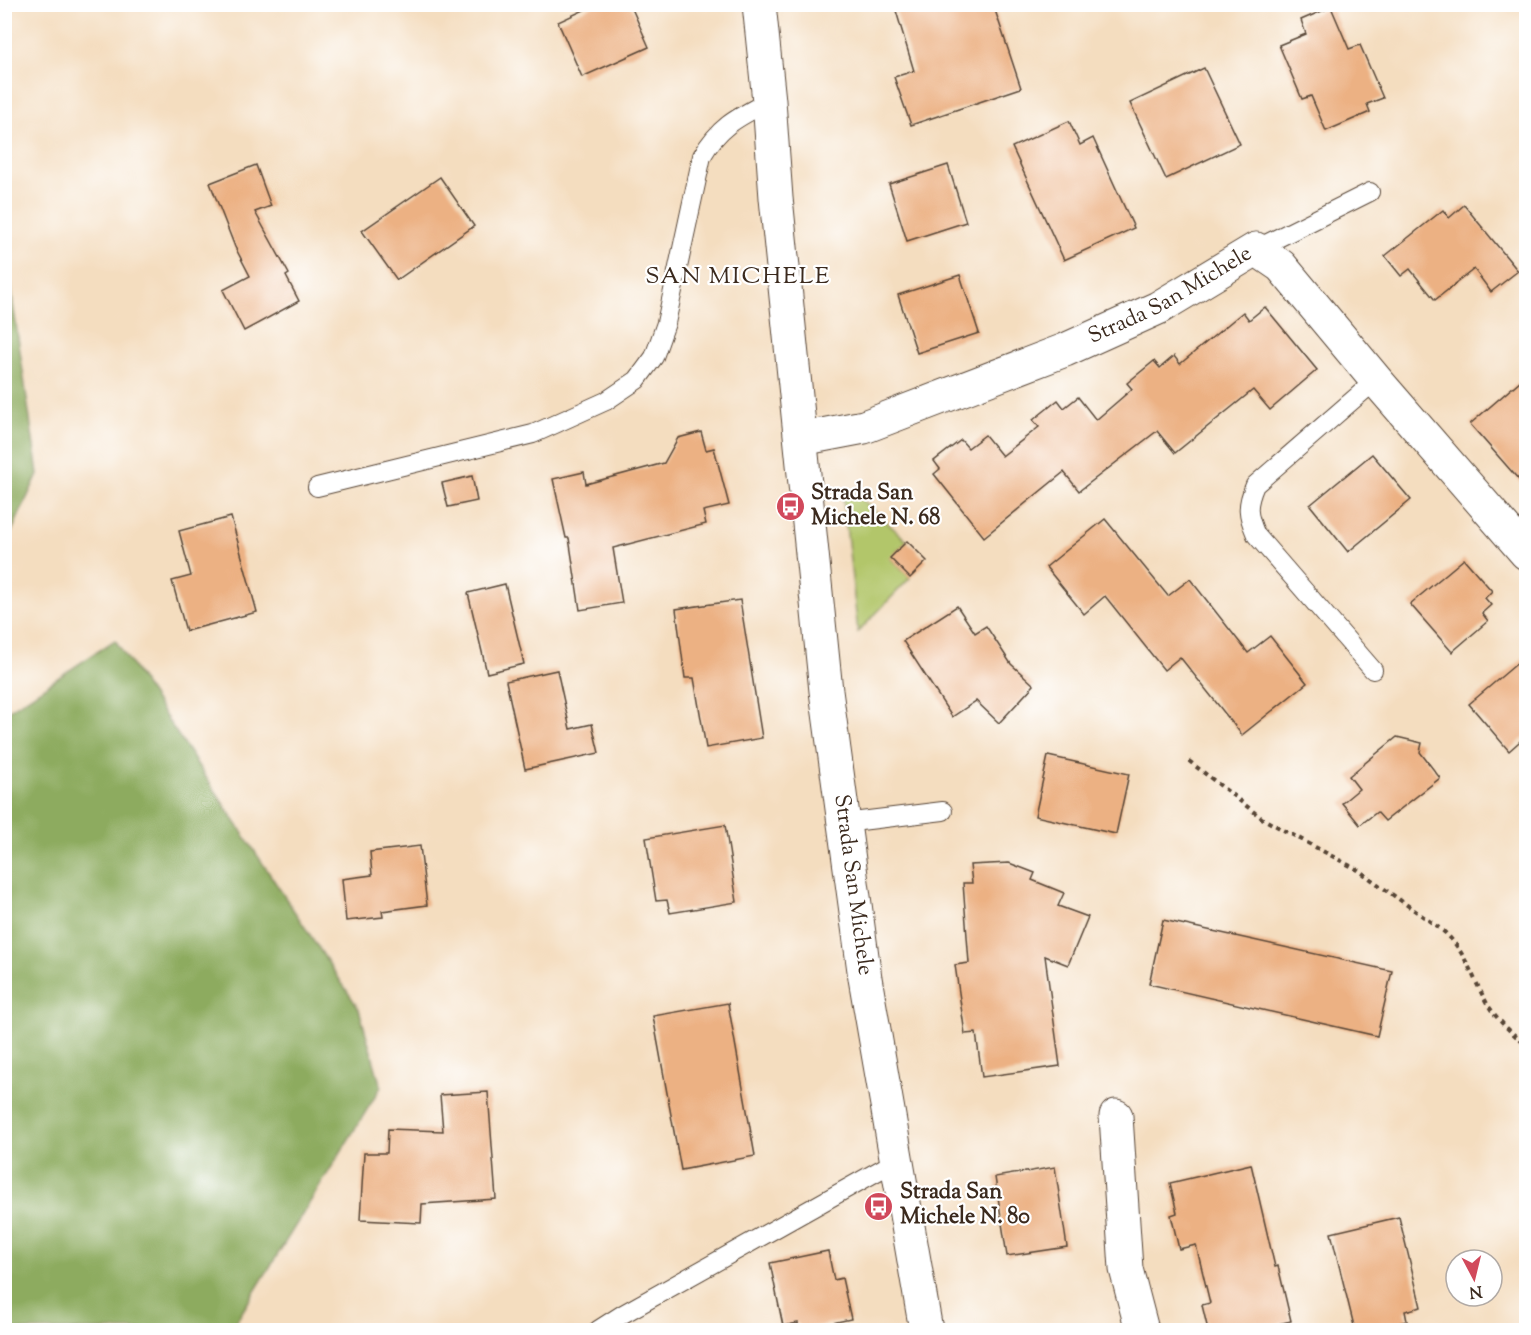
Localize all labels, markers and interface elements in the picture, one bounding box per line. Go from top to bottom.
street label: Strada San Michele [1083,239,1259,353]
district label: SAN MICHELE [645,260,831,294]
place label: Strada San Michele N. 68 [811,478,940,535]
bus stop icon: Strada San Michele N. 68 [774,491,806,523]
street label: Strada San Michele [824,792,880,977]
place label: Strada San Michele N. 80 [900,1177,1030,1234]
bus stop icon: Strada San Michele N. 80 [863,1190,895,1222]
north arrow [1444,1248,1504,1308]
text: N [1468,1278,1483,1303]

